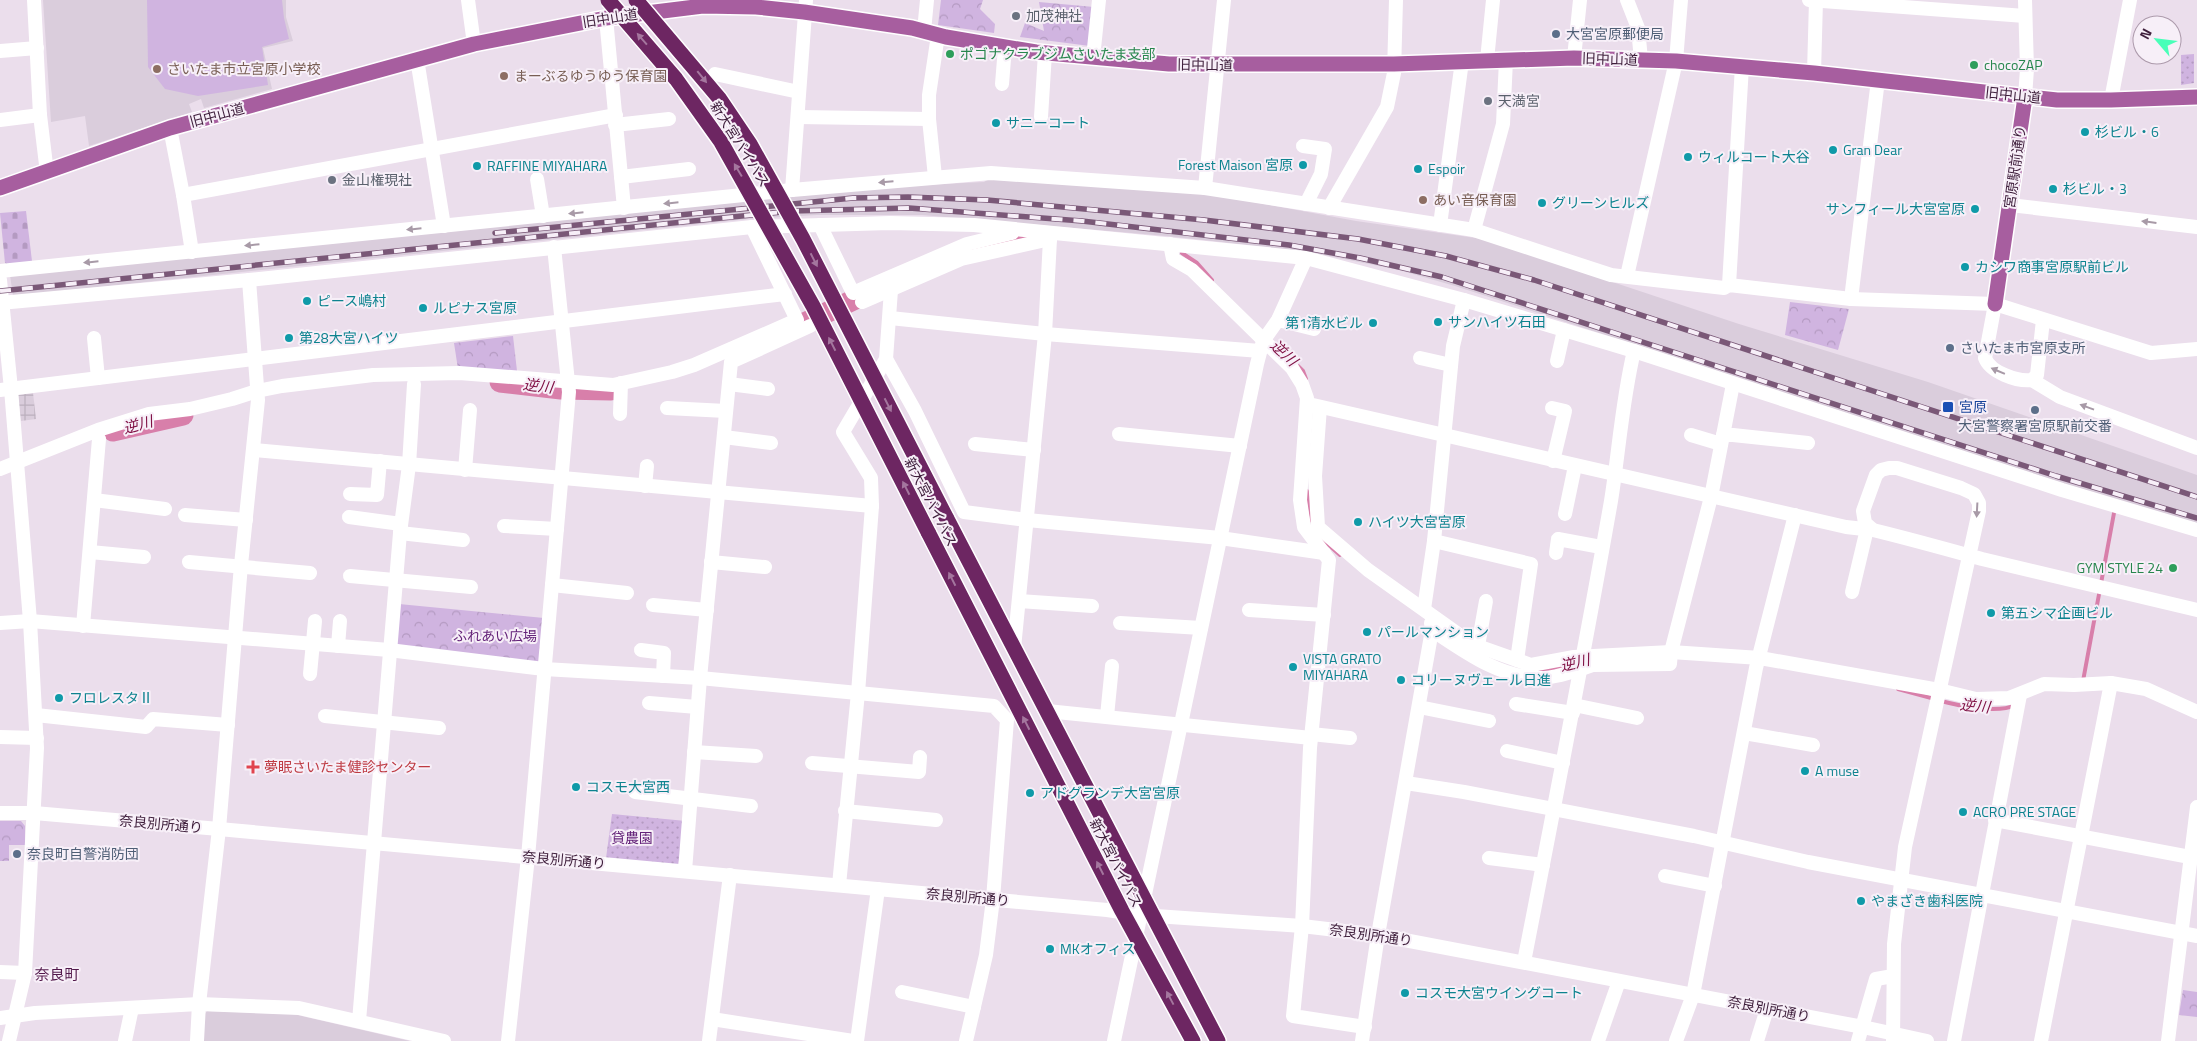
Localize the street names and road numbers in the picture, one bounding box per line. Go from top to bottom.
street label: 旧中山道 [581,3,639,32]
street label: 旧中山道 [1582,47,1638,70]
street label: 旧中山道 [1177,54,1233,75]
street label: 旧中山道 [1984,81,2042,108]
street label: 旧中山道 [187,97,247,132]
street label: 新大宮バイパス [706,97,775,191]
street label: 宮原駅前通り [1998,124,2031,210]
street label: 新大宮バイパス [900,453,963,550]
street label: 奈良別所通り [118,809,204,838]
street label: 新大宮バイパス [1085,814,1148,911]
street label: 奈良別所通り [521,845,607,874]
street label: 奈良別所通り [925,882,1011,911]
street label: 奈良別所通り [1328,918,1414,951]
street label: 奈良別所通り [1726,990,1812,1027]

